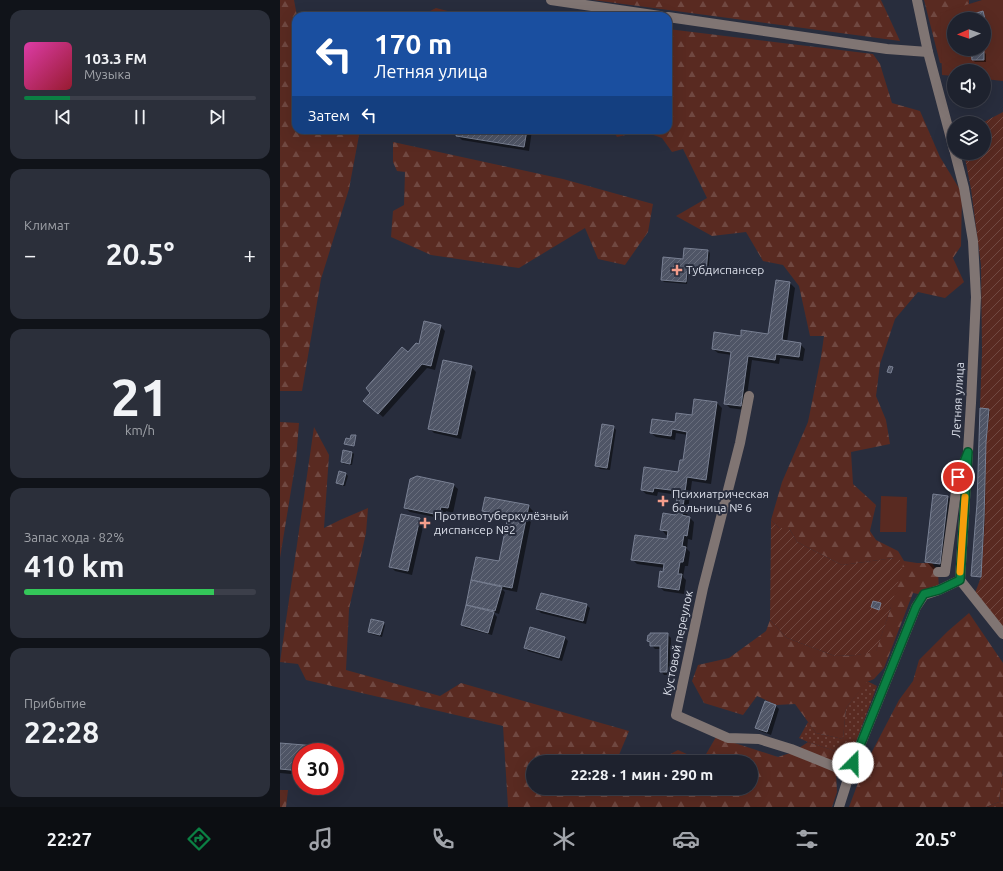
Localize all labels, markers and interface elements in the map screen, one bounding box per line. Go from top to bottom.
north arrow [947,12,991,56]
map controls [947,12,991,160]
icon: left [308,28,360,80]
text: 170 m [374,28,452,59]
text: 103.3 FM [84,50,147,67]
text: Летняя улица [374,61,488,81]
button: sound [947,64,991,108]
text: Музыка [84,67,131,81]
icon: left [358,104,380,126]
icon: previous [52,106,74,128]
icon: pause [129,106,151,128]
icon: next [206,106,228,128]
text: Затем [308,107,350,124]
button: layers [947,116,991,160]
text: Климат [24,218,69,232]
text: 20.5° [106,237,174,271]
text: − [24,242,36,267]
text: + [244,242,256,267]
place label: Тубдиспансер [686,263,764,276]
marker: Тубдиспансер [671,264,683,276]
street label: Летняя улица [949,362,966,438]
text: 21 [111,368,169,426]
text: km/h [125,423,155,437]
pin [941,460,975,494]
icon: arrive [947,466,969,488]
place label: Психиатрическая больница № 6 [672,487,769,514]
marker: Психиатрическая больница № 6 [657,495,669,507]
place label: Противотуберкулёзный диспансер №2 [434,509,569,536]
marker: Противотуберкулёзный диспансер №2 [419,517,431,529]
text: Запас хода · 82% [24,530,124,544]
text: 410 km [24,549,125,583]
street label: Кустовой переулок [660,589,695,697]
text: Прибытие [24,696,86,710]
text: 22:28 [24,715,99,749]
position arrow [832,742,874,784]
speed limit sign: 30 [292,743,344,795]
text: 22:28 · 1 мин · 290 m [571,766,713,783]
icon: directions [185,825,213,853]
icon: music [307,825,335,853]
icon: phone [429,825,457,853]
icon: climate [550,825,578,853]
icon: car [672,825,700,853]
icon: filters [793,825,821,853]
text: 22:27 [47,829,92,849]
text: 20.5° [915,829,956,849]

